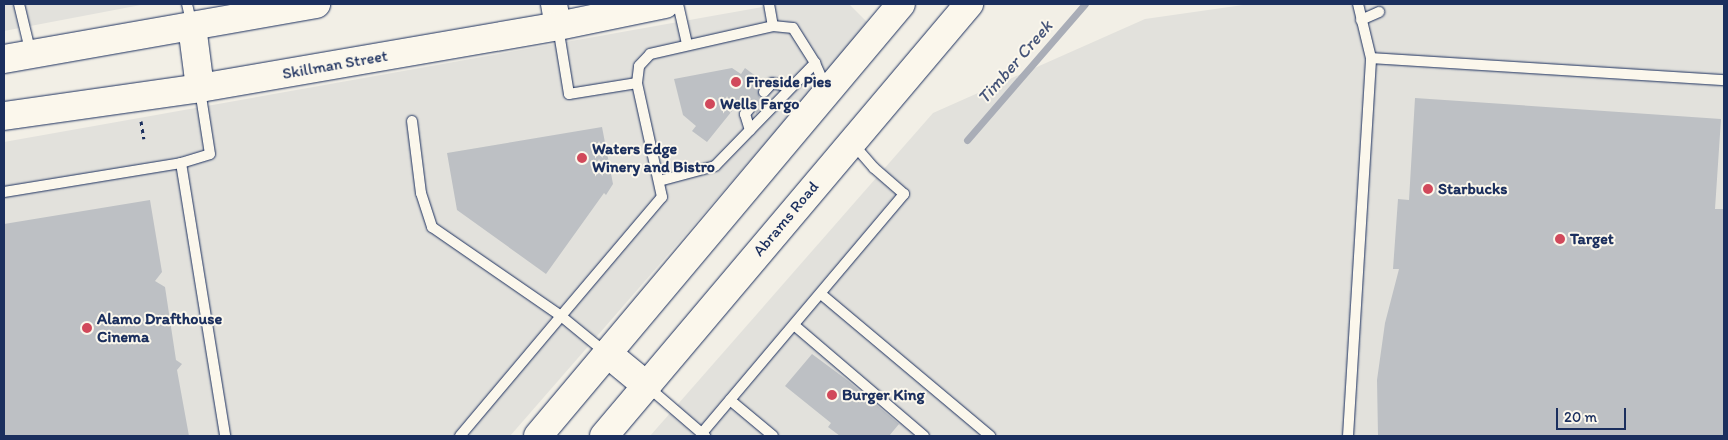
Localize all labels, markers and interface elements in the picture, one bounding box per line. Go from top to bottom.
water label: Timber Creek [973,16,1057,108]
street label: Skillman Street [281,46,389,84]
place label: Fireside Pies [746,72,831,92]
marker: Fireside Pies [730,76,742,88]
place label: Wells Fargo [720,94,799,114]
marker: Wells Fargo [704,98,716,110]
place label: Waters Edge Winery and Bistro [592,139,715,177]
marker: Waters Edge Winery and Bistro [576,152,588,164]
street label: Abrams Road [749,178,823,260]
place label: Starbucks [1438,179,1507,199]
marker: Starbucks [1422,183,1434,195]
place label: Target [1570,229,1614,249]
marker: Target [1554,233,1566,245]
place label: Alamo Drafthouse Cinema [97,309,222,347]
marker: Alamo Drafthouse Cinema [81,322,93,334]
place label: Burger King [842,385,925,405]
marker: Burger King [826,389,838,401]
scale bar [1558,398,1628,430]
text: 20 m [1564,408,1597,426]

